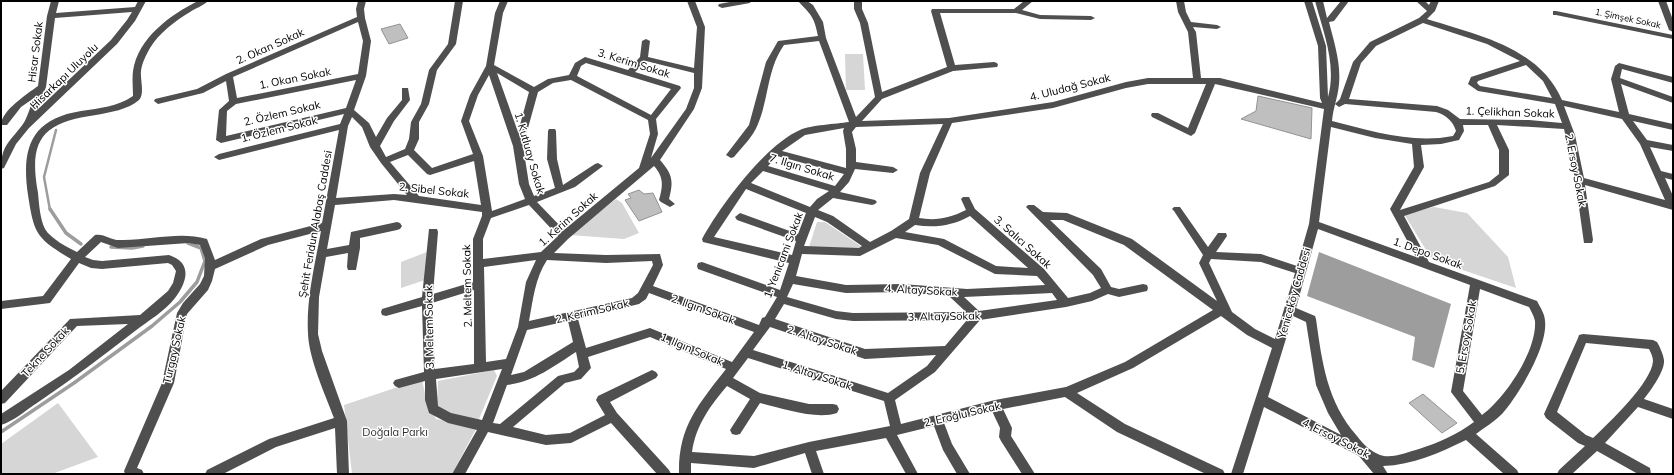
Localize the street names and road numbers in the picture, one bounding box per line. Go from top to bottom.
street label: 1. Şimşek Sokak [1594,6,1662,30]
street label: Hisar Sokak [24,21,46,83]
street label: 2. Okan Sokak [234,25,306,67]
street label: Hisarkapı Uluyolu [27,40,101,112]
street label: 3. Kerim Sokak [596,45,672,81]
street label: 1. Okan Sokak [258,64,332,92]
street label: 4. Uludağ Sokak [1028,70,1112,104]
street label: 2. Özlem Sokak [242,97,322,129]
street label: 1. Çelikhan Sokak [1465,103,1555,121]
street label: 1. Kutluay Sokak [512,111,548,196]
street label: 1. Özlem Sokak [239,113,319,145]
street label: 2. Ersoy Sokak [1562,132,1590,208]
street label: Şehit Feridun Alabaş Caddesi [295,149,335,299]
street label: 7. Ilgın Sokak [768,151,836,184]
street label: 2. Sibel Sokak [398,179,470,201]
street label: 1. Kerim Sokak [535,188,601,249]
street label: 1. Yenicami Sokak [760,210,806,300]
street label: 3. Salıcı Sokak [991,213,1055,272]
street label: 1. Depo Sokak [1391,234,1465,272]
street label: 2. Meltem Sokak [459,244,475,328]
street label: Yeniceköy Caddesi [1274,246,1314,341]
street label: 4. Altay Sokak [884,281,958,299]
street label: 3. Meltem Sokak [421,285,437,369]
street label: 2. Ilgın Sokak [669,291,737,327]
street label: 2. Kerim Sokak [554,296,630,326]
street label: 5. Ersoy Sokak [1453,299,1479,375]
street label: 3. Altay Sokak [907,308,981,324]
street label: Turgay Sokak [159,314,189,385]
street label: 2. Altay Sokak [785,322,859,358]
street label: Tekne Sokak [18,324,72,380]
street label: 1. Ilgın Sokak [658,329,726,369]
street label: 1. Altay Sokak [780,357,854,393]
street label: 2. Eroğlu Sokak [922,398,1002,430]
street label: 4. Ersoy Sokak [1300,415,1372,461]

